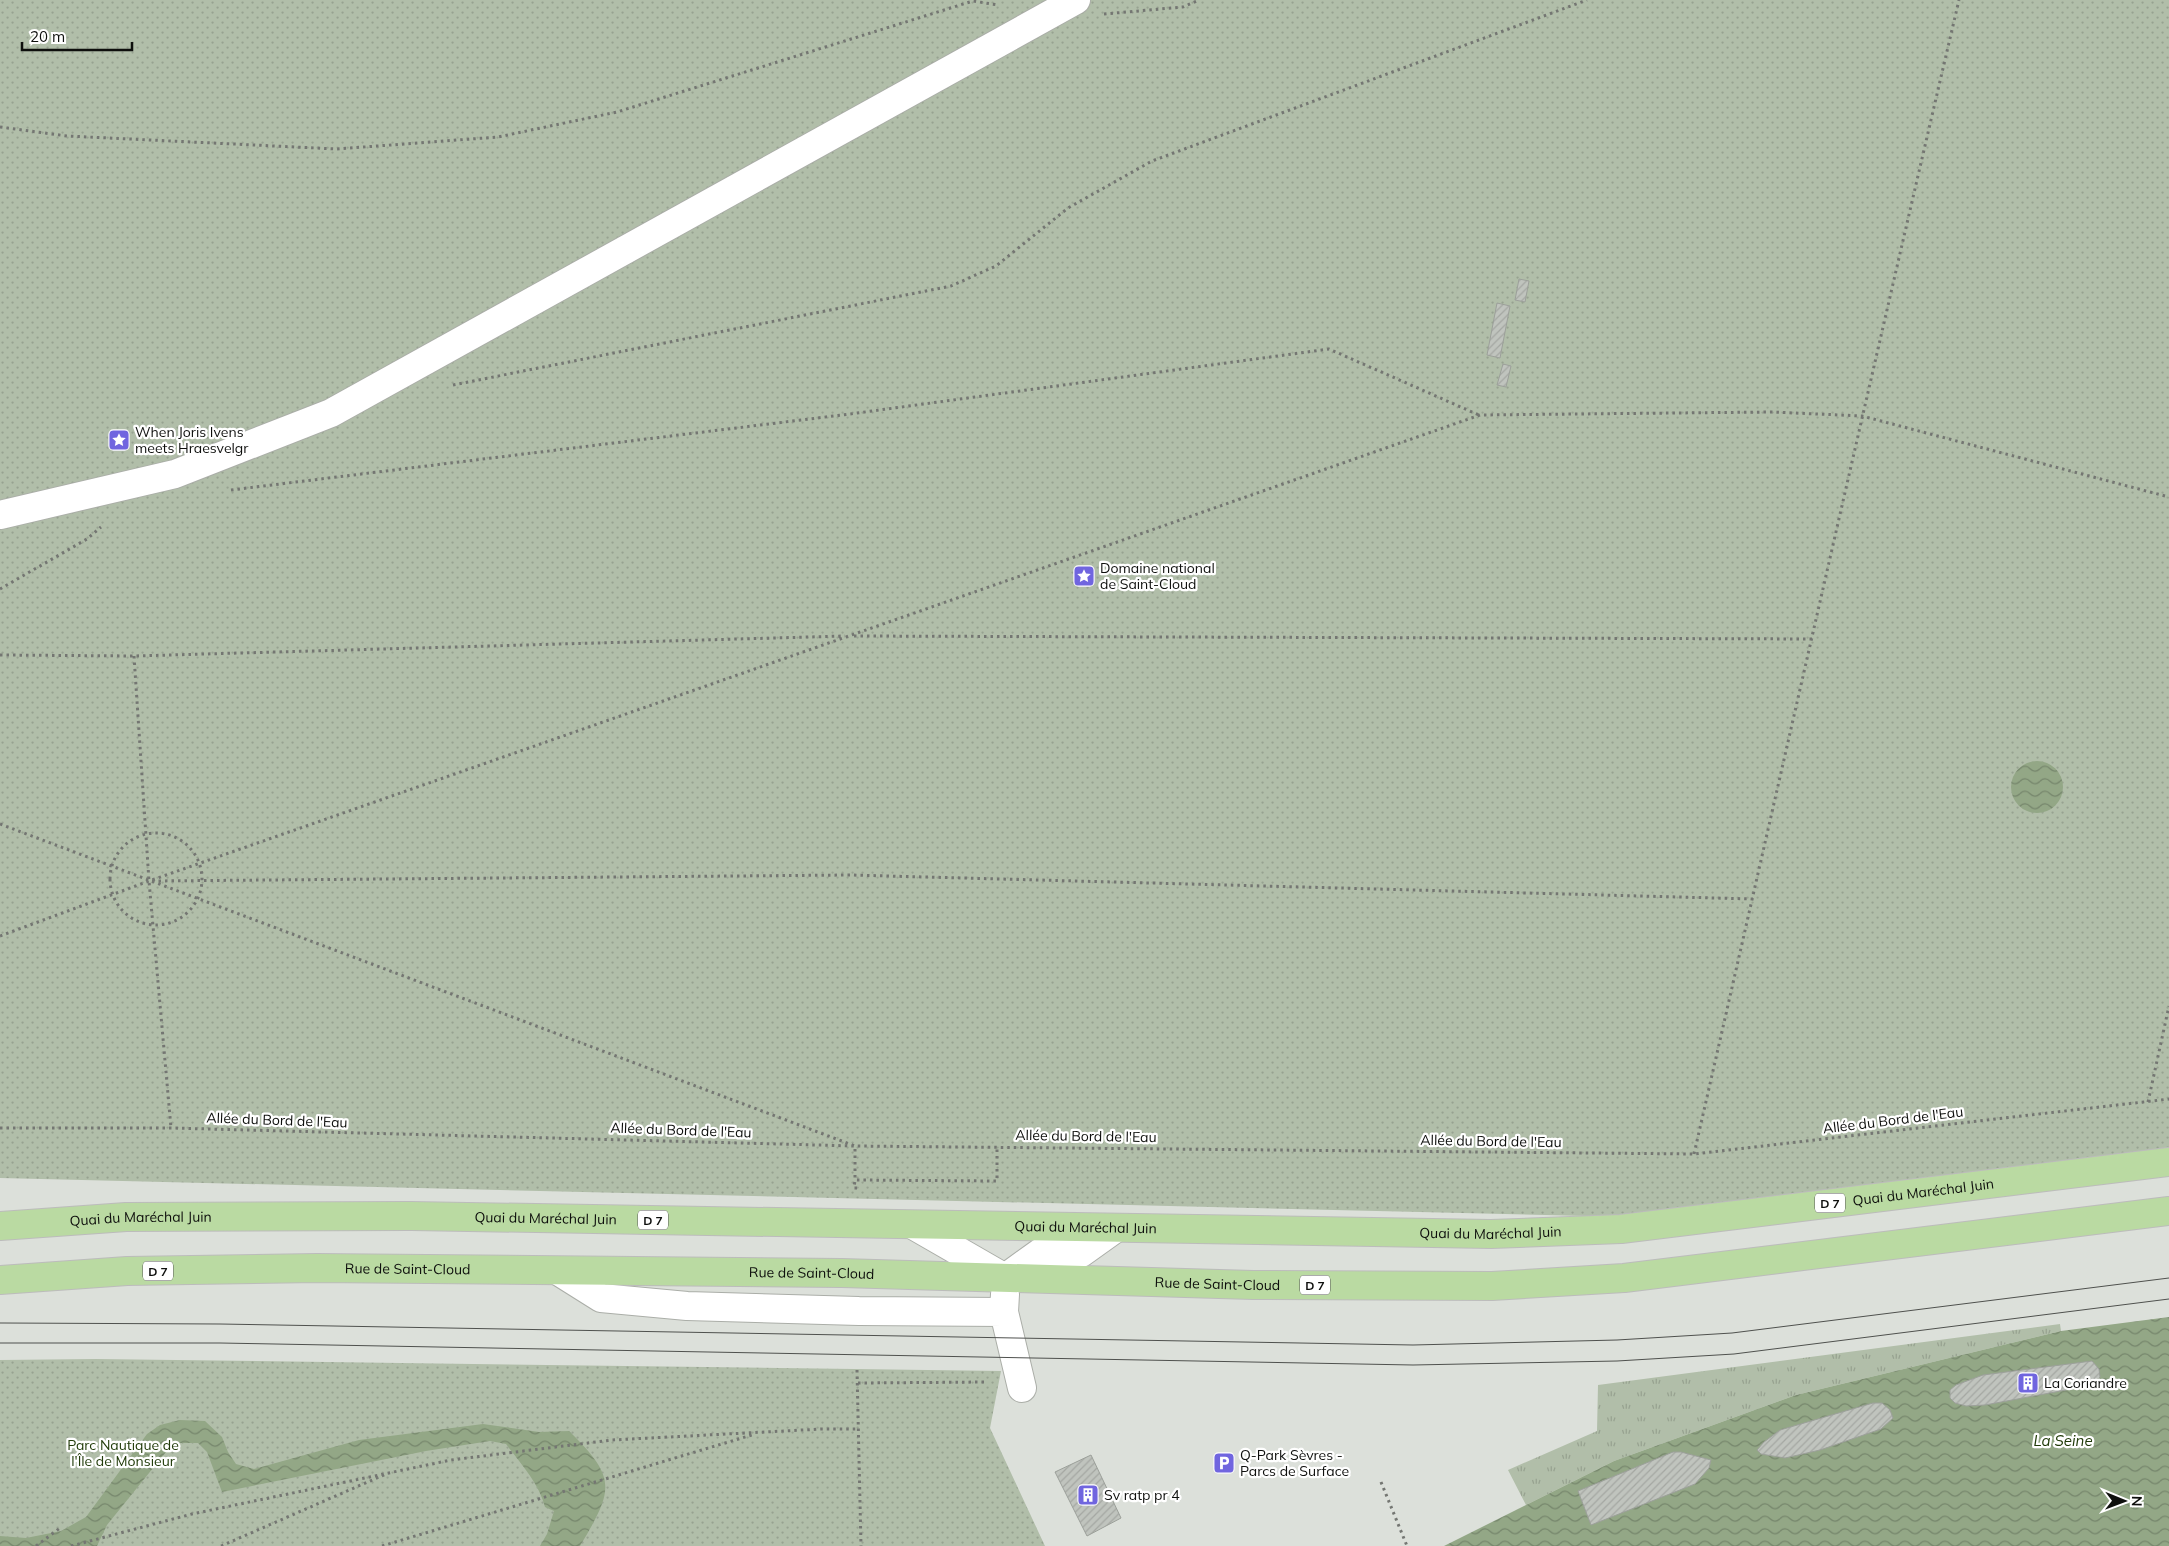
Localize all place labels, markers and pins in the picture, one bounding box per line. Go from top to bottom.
place label: When Joris Ivens meets Hraesvelgr [135,423,249,457]
place icon: When Joris Ivens meets Hraesvelgr [107,428,131,452]
place label: Domaine national de Saint-Cloud [1100,559,1215,593]
place icon: Domaine national de Saint-Cloud [1072,564,1096,588]
building icon: La Coriandre [2016,1371,2040,1395]
place label: La Coriandre [2044,1374,2127,1392]
place label: Q-Park Sèvres - Parcs de Surface [1240,1446,1349,1480]
parking icon: Q-Park Sèvres - Parcs de Surface [1212,1451,1236,1475]
building icon: Sv ratp pr 4 [1076,1483,1100,1507]
place label: Sv ratp pr 4 [1104,1486,1180,1504]

